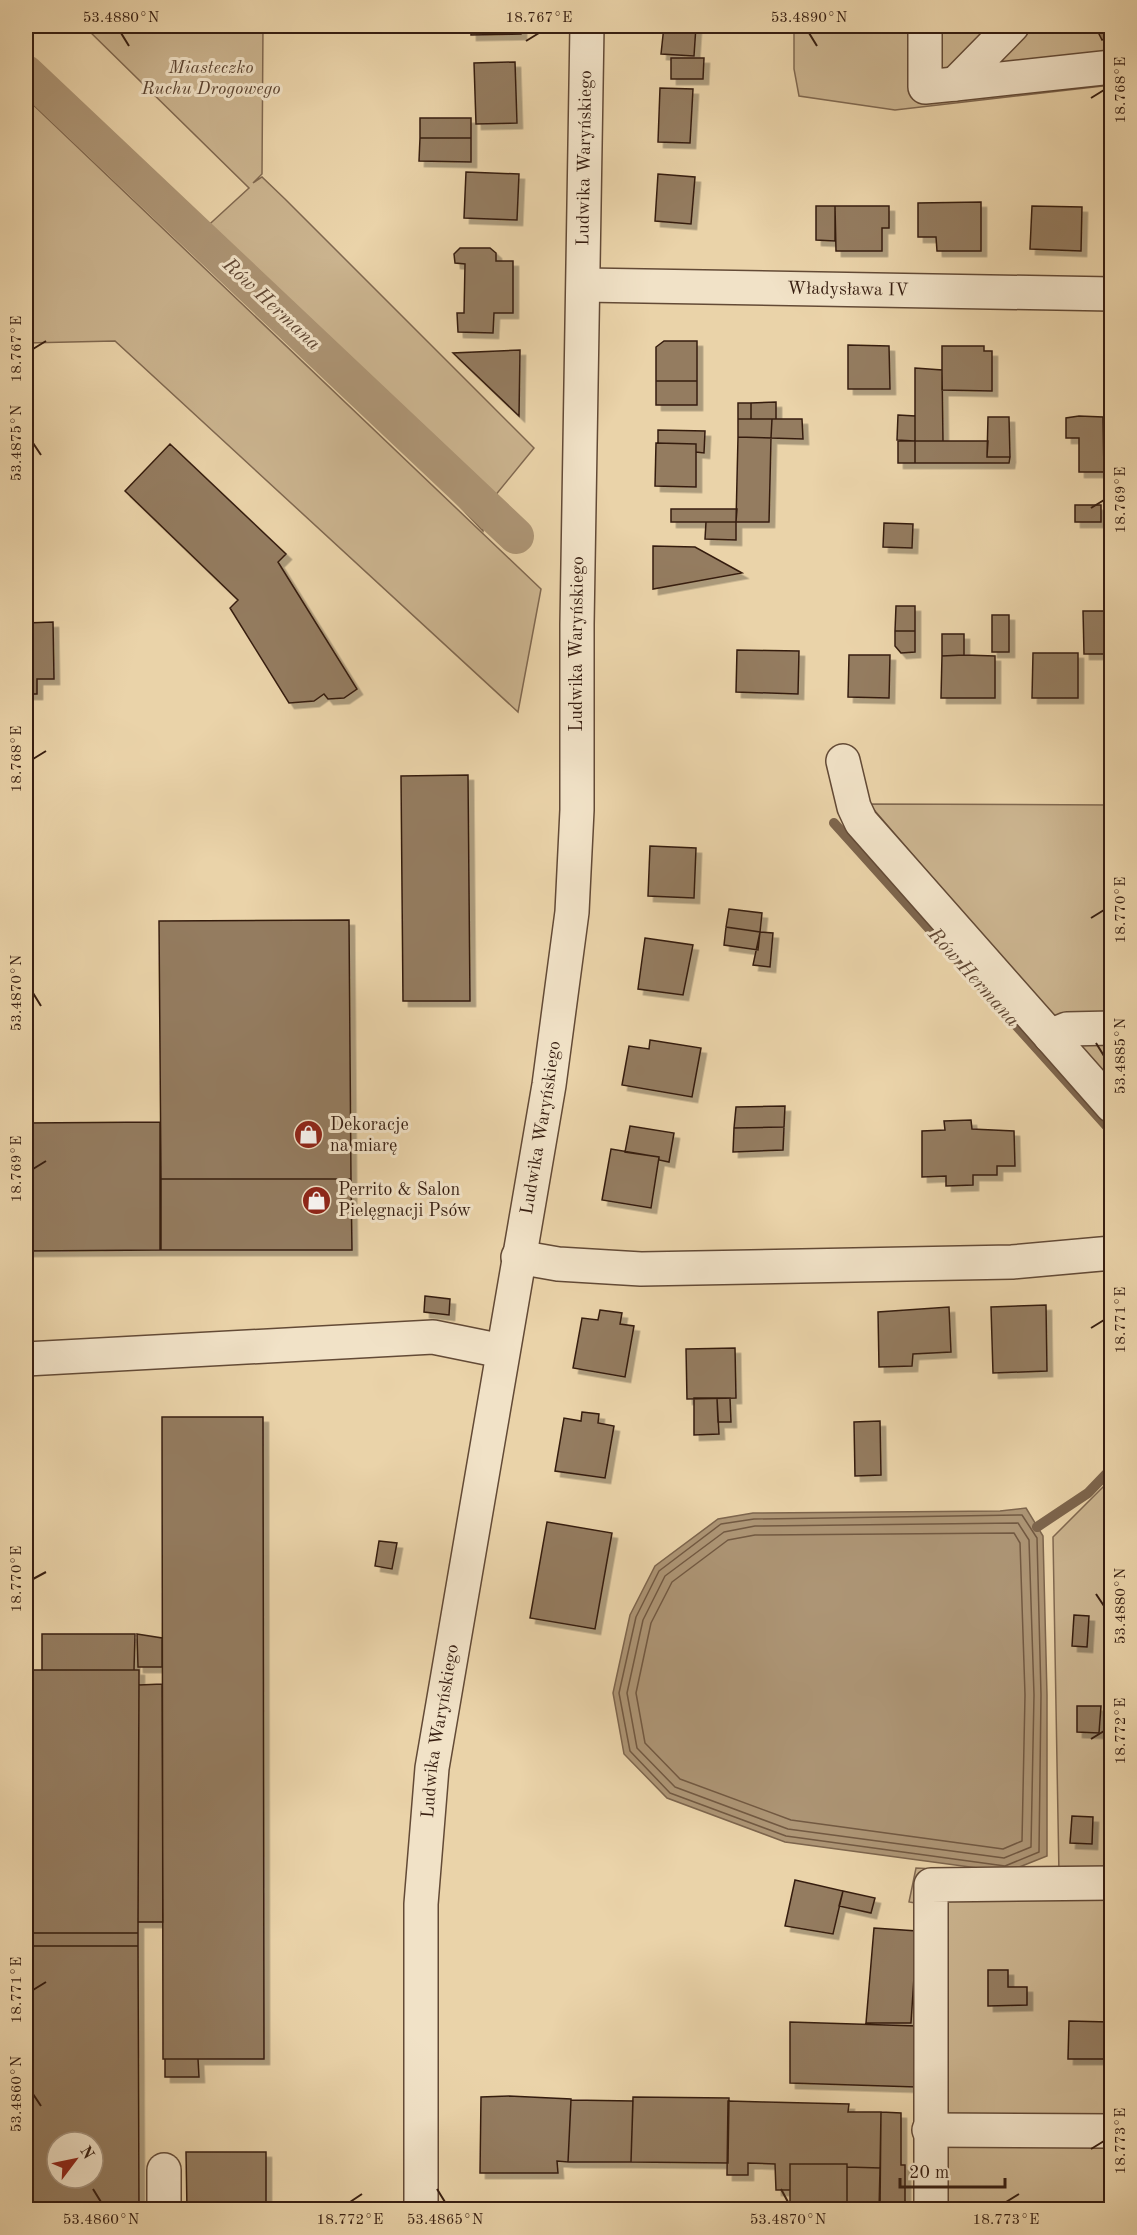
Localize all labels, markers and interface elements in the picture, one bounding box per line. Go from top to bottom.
text: 53.4880°N [83,11,160,26]
text: 18.767°E [506,11,572,26]
text: 53.4890°N [771,11,848,26]
text: 18.768°E [1114,57,1129,123]
park label: Miasteczko Ruchu Drogowego [140,59,281,98]
street label: Ludwika Waryńskiego [574,70,595,246]
water label: Rów Hermana [218,254,324,355]
street label: Władysława IV [787,279,909,300]
text: 18.767°E [10,316,25,382]
text: 53.4875°N [10,404,25,481]
text: 18.769°E [1114,467,1129,533]
street label: Ludwika Waryńskiego [568,556,587,732]
text: 18.768°E [10,726,25,792]
text: 18.770°E [1114,877,1129,943]
water label: Rów Hermana [923,924,1023,1031]
text: 53.4870°N [10,954,25,1031]
text: 53.4885°N [1114,1017,1129,1094]
street label: Ludwika Waryńskiego [518,1040,564,1216]
place label: Dekoracje na miarę [330,1116,409,1155]
shop icon: Dekoracje na miarę [293,1119,325,1151]
text: 18.769°E [10,1136,25,1202]
place label: Perrito & Salon Pielęgnacji Psów [338,1181,471,1220]
shop icon: Perrito & Salon Pielęgnacji Psów [301,1184,333,1216]
text: 18.771°E [1114,1287,1129,1353]
text: 18.770°E [10,1546,25,1612]
text: 53.4880°N [1114,1567,1129,1644]
street label: Ludwika Waryńskiego [419,1643,462,1819]
text: 18.772°E [1114,1698,1129,1764]
text: 18.771°E [10,1957,25,2023]
text: 53.4860°N [10,2055,25,2132]
text: 18.773°E [1114,2108,1129,2174]
north arrow [45,2130,105,2190]
text: N [76,2144,96,2163]
scale bar [900,2151,1005,2189]
text: 20 m [909,2164,949,2182]
text: 53.4860°N [63,2213,140,2228]
text: 18.772°E [317,2213,383,2228]
text: 53.4865°N [407,2213,484,2228]
text: 53.4870°N [750,2213,827,2228]
text: 18.773°E [973,2213,1039,2228]

